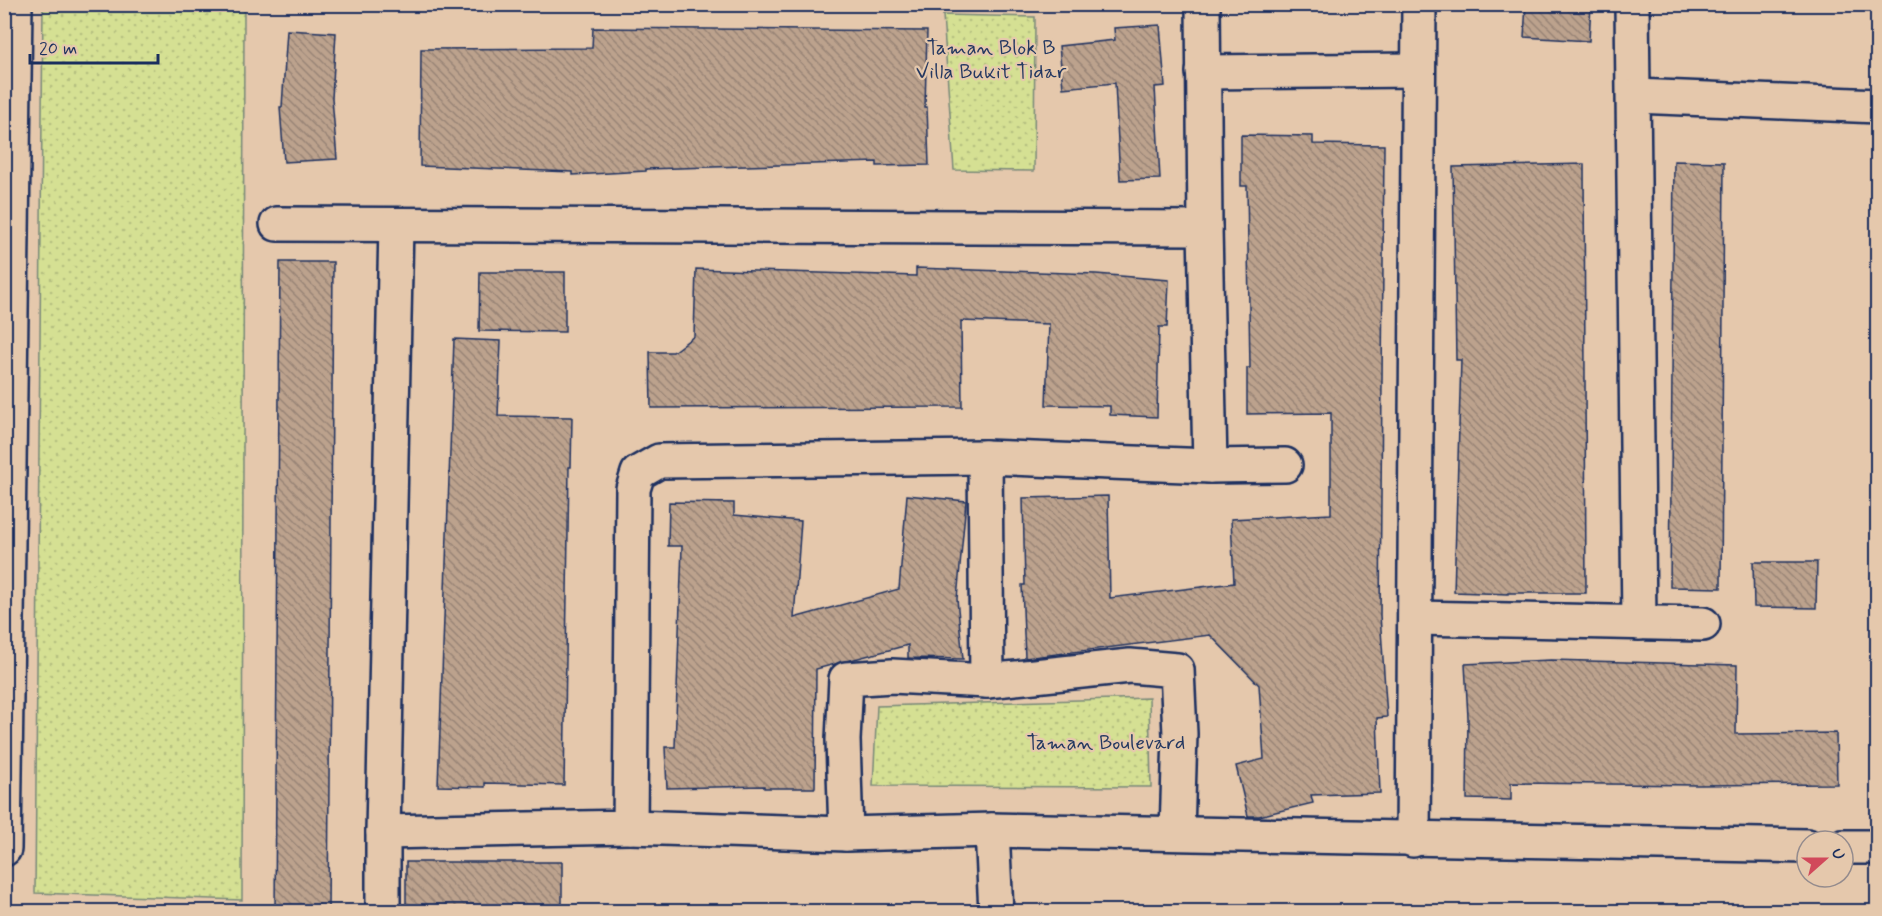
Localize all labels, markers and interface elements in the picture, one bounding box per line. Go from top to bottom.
scale bar [30,27,158,65]
park label: Taman Blok B Villa Bukit Tidar [916,34,1067,86]
text: 20 m [39,37,77,61]
park label: Taman Boulevard [1027,729,1185,757]
north arrow [1795,829,1855,889]
text: U [1826,846,1849,863]

